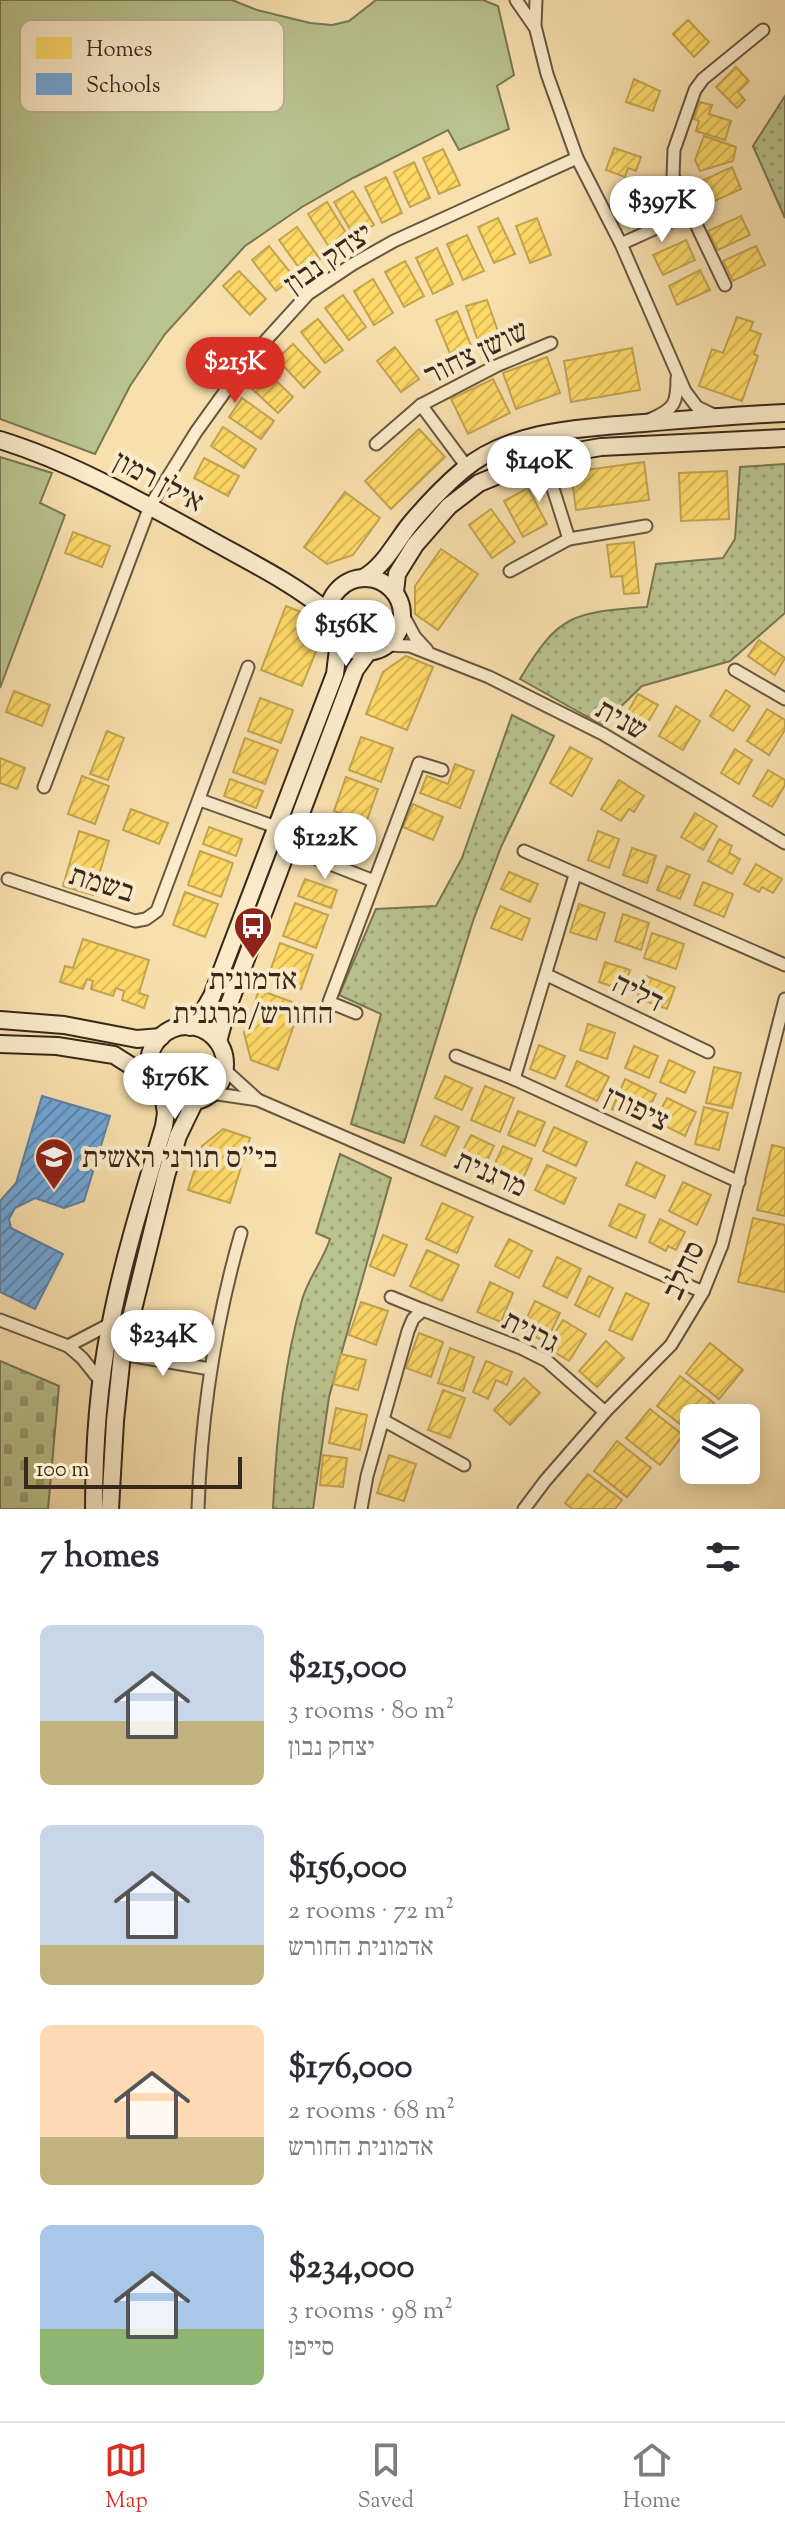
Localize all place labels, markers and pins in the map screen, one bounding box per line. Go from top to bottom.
pin: $397K [606,176,718,244]
pin: $215K [179,337,291,405]
pin: $140K [483,436,595,504]
pin: $156K [290,600,402,668]
pin: $122K [269,813,381,881]
bus stop icon: אדמונית החורש/מרגנית [232,905,274,960]
place label: אדמונית החורש/מרגנית [173,960,333,1037]
pin: $176K [119,1053,231,1121]
school or university icon: בי"ס תורני ראשית [33,1136,75,1191]
place label: בי"ס תורני ראשית [82,1138,278,1181]
pin: $234K [107,1310,219,1378]

